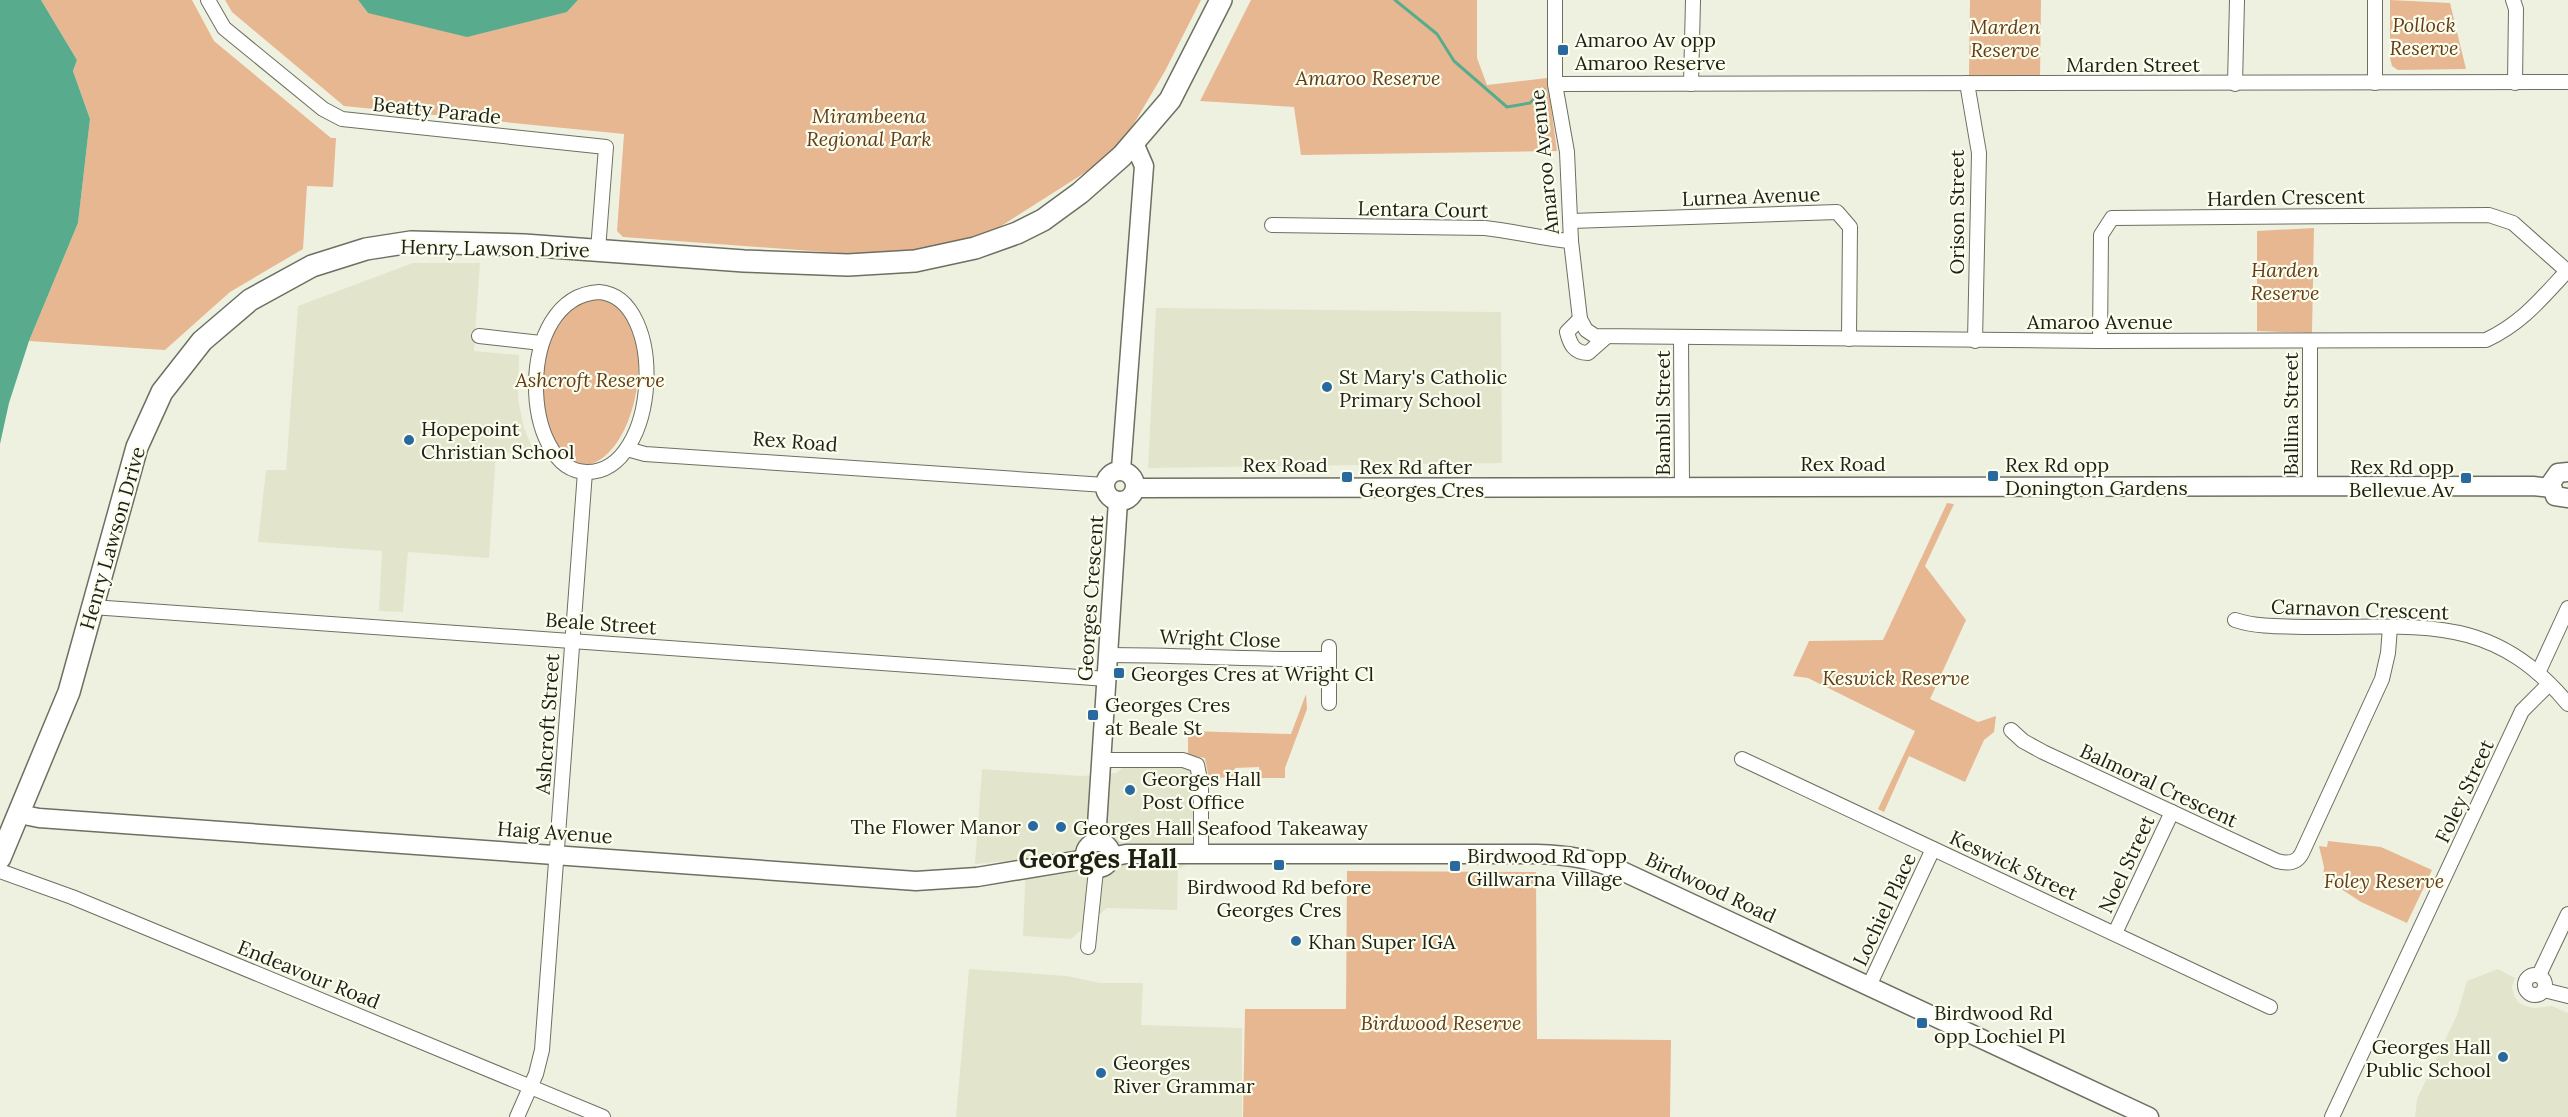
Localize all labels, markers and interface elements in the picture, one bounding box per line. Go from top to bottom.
park label: Pollock Reserve [2389,12,2459,60]
park label: Marden Reserve [1970,14,2041,62]
place label: Amaroo Av opp Amaroo Reserve [1574,27,1726,75]
marker: Amaroo Av opp Amaroo Reserve [1556,43,1570,57]
street label: Marden Street [2066,52,2200,77]
park label: Amaroo Reserve [1294,65,1441,90]
street label: Amaroo Avenue [1524,88,1564,237]
street label: Beatty Parade [372,91,503,129]
park label: Mirambeena Regional Park [806,103,932,151]
street label: Orison Street [1944,149,1969,275]
street label: Lurnea Avenue [1681,181,1821,211]
street label: Harden Crescent [2207,183,2366,211]
street label: Lentara Court [1357,195,1489,223]
street label: Henry Lawson Drive [400,234,590,262]
park label: Harden Reserve [2250,257,2320,305]
street label: Amaroo Avenue [2026,309,2173,334]
street label: Bambil Street [1650,350,1675,476]
street label: Ballina Street [2278,352,2303,476]
place label: St Mary's Catholic Primary School [1339,364,1507,412]
park label: Ashcroft Reserve [514,367,665,392]
marker: St Mary's Catholic Primary School [1320,380,1334,394]
place label: Hopepoint Christian School [421,416,574,464]
street label: Rex Road [752,426,839,456]
marker: Hopepoint Christian School [402,433,416,447]
street label: Henry Lawson Drive [74,443,150,632]
street label: Rex Road [1800,451,1886,476]
street label: Rex Road [1242,452,1328,477]
place label: Rex Rd opp Donington Gardens [2005,452,2188,500]
place label: Rex Rd after Georges Cres [1359,454,1484,502]
place label: Rex Rd opp Bellevue Av [2349,454,2455,502]
marker: Rex Rd opp Donington Gardens [1986,469,2000,483]
marker: Rex Rd after Georges Cres [1340,470,1354,484]
marker: Rex Rd opp Bellevue Av [2459,471,2473,485]
street label: Georges Crescent [1072,514,1108,682]
street label: Carnavon Crescent [2271,593,2450,625]
street label: Beale Street [544,607,658,639]
street label: Wright Close [1159,623,1281,653]
street label: Ashcroft Street [530,652,564,796]
place label: Georges Cres at Wright Cl [1131,661,1374,686]
park label: Keswick Reserve [1822,665,1970,690]
marker: Georges Cres at Wright Cl [1112,666,1126,680]
place label: Georges Cres at Beale St [1105,692,1230,740]
marker: Georges Cres at Beale St [1086,708,1100,722]
street label: Foley Street [2429,735,2499,847]
street label: Balmoral Crescent [2076,738,2242,833]
place label: Georges Hall Post Office [1142,766,1261,814]
marker: Georges Hall Post Office [1123,783,1137,797]
street label: Noel Street [2092,811,2160,917]
place label: The Flower Manor [851,814,1021,839]
street label: Haig Avenue [496,815,614,849]
place label: Georges Hall Seafood Takeaway [1073,815,1368,840]
marker: The Flower Manor [1026,819,1040,833]
marker: Georges Hall Seafood Takeaway [1054,820,1068,834]
street label: Keswick Street [1946,824,2082,906]
district label: Georges Hall [1019,842,1177,875]
place label: Birdwood Rd opp Gillwarna Village [1467,843,1627,891]
street label: Birdwood Road [1642,846,1780,928]
street label: Lochiel Place [1847,848,1921,970]
marker: Birdwood Rd before Georges Cres [1272,858,1286,872]
marker: Birdwood Rd opp Gillwarna Village [1448,859,1462,873]
park label: Foley Reserve [2324,868,2444,893]
place label: Birdwood Rd before Georges Cres [1187,874,1371,922]
place label: Khan Super IGA [1308,929,1456,954]
street label: Endeavour Road [234,934,384,1014]
marker: Khan Super IGA [1289,934,1303,948]
place label: Birdwood Rd opp Lochiel Pl [1934,1000,2065,1048]
park label: Birdwood Reserve [1360,1010,1522,1035]
marker: Birdwood Rd opp Lochiel Pl [1915,1016,1929,1030]
place label: Georges Hall Public School [2366,1034,2491,1082]
place label: Georges River Grammar [1113,1050,1255,1098]
marker: Georges Hall Public School [2496,1050,2510,1064]
marker: Georges River Grammar [1094,1066,1108,1080]

